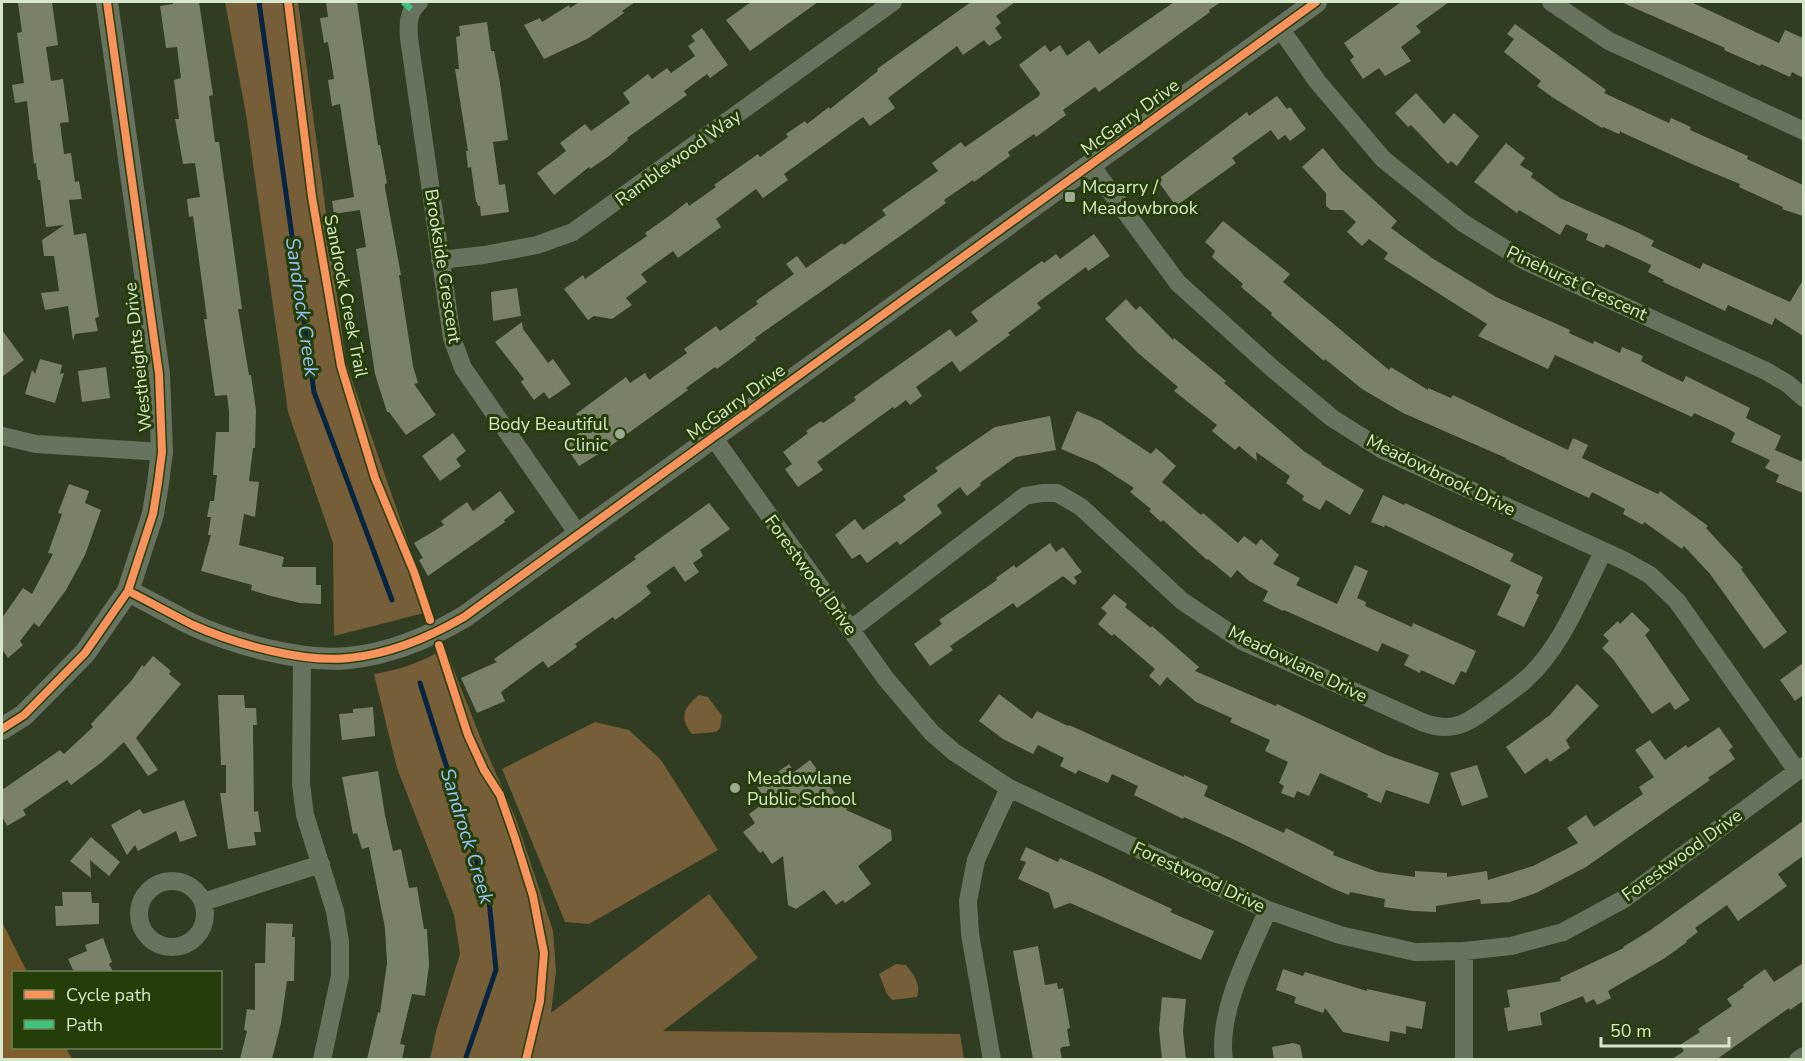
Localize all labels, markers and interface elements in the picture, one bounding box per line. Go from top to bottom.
street label: McGarry Drive [1076,73,1184,161]
street label: Ramblewood Way [610,104,746,212]
place label: Mcgarry / Meadowbrook [1082,175,1199,220]
street label: Brookside Crescent [419,187,467,346]
marker: Mcgarry / Meadowbrook [1063,190,1077,204]
street label: Sandrock Creek Trail [318,212,374,380]
water label: Sandrock Creek [279,236,325,379]
street label: Pinehurst Crescent [1503,240,1652,326]
street label: Westheights Drive [118,281,158,433]
street label: McGarry Drive [682,358,790,446]
place label: Body Beautiful Clinic [488,412,609,457]
marker: Body Beautiful Clinic [613,427,627,441]
street label: Meadowbrook Drive [1362,428,1520,522]
street label: Forestwood Drive [759,510,863,640]
street label: Meadowlane Drive [1224,620,1372,708]
water label: Sandrock Creek [434,765,501,908]
place label: Meadowlane Public School [747,766,857,811]
marker: Meadowlane Public School [728,781,742,795]
street label: Forestwood Drive [1617,803,1747,907]
street label: Forestwood Drive [1129,836,1269,918]
legend [12,971,222,1049]
text: Cycle path [66,983,151,1007]
scale bar [1601,1010,1728,1048]
text: Path [66,1013,103,1037]
text: 50 m [1610,1019,1652,1043]

